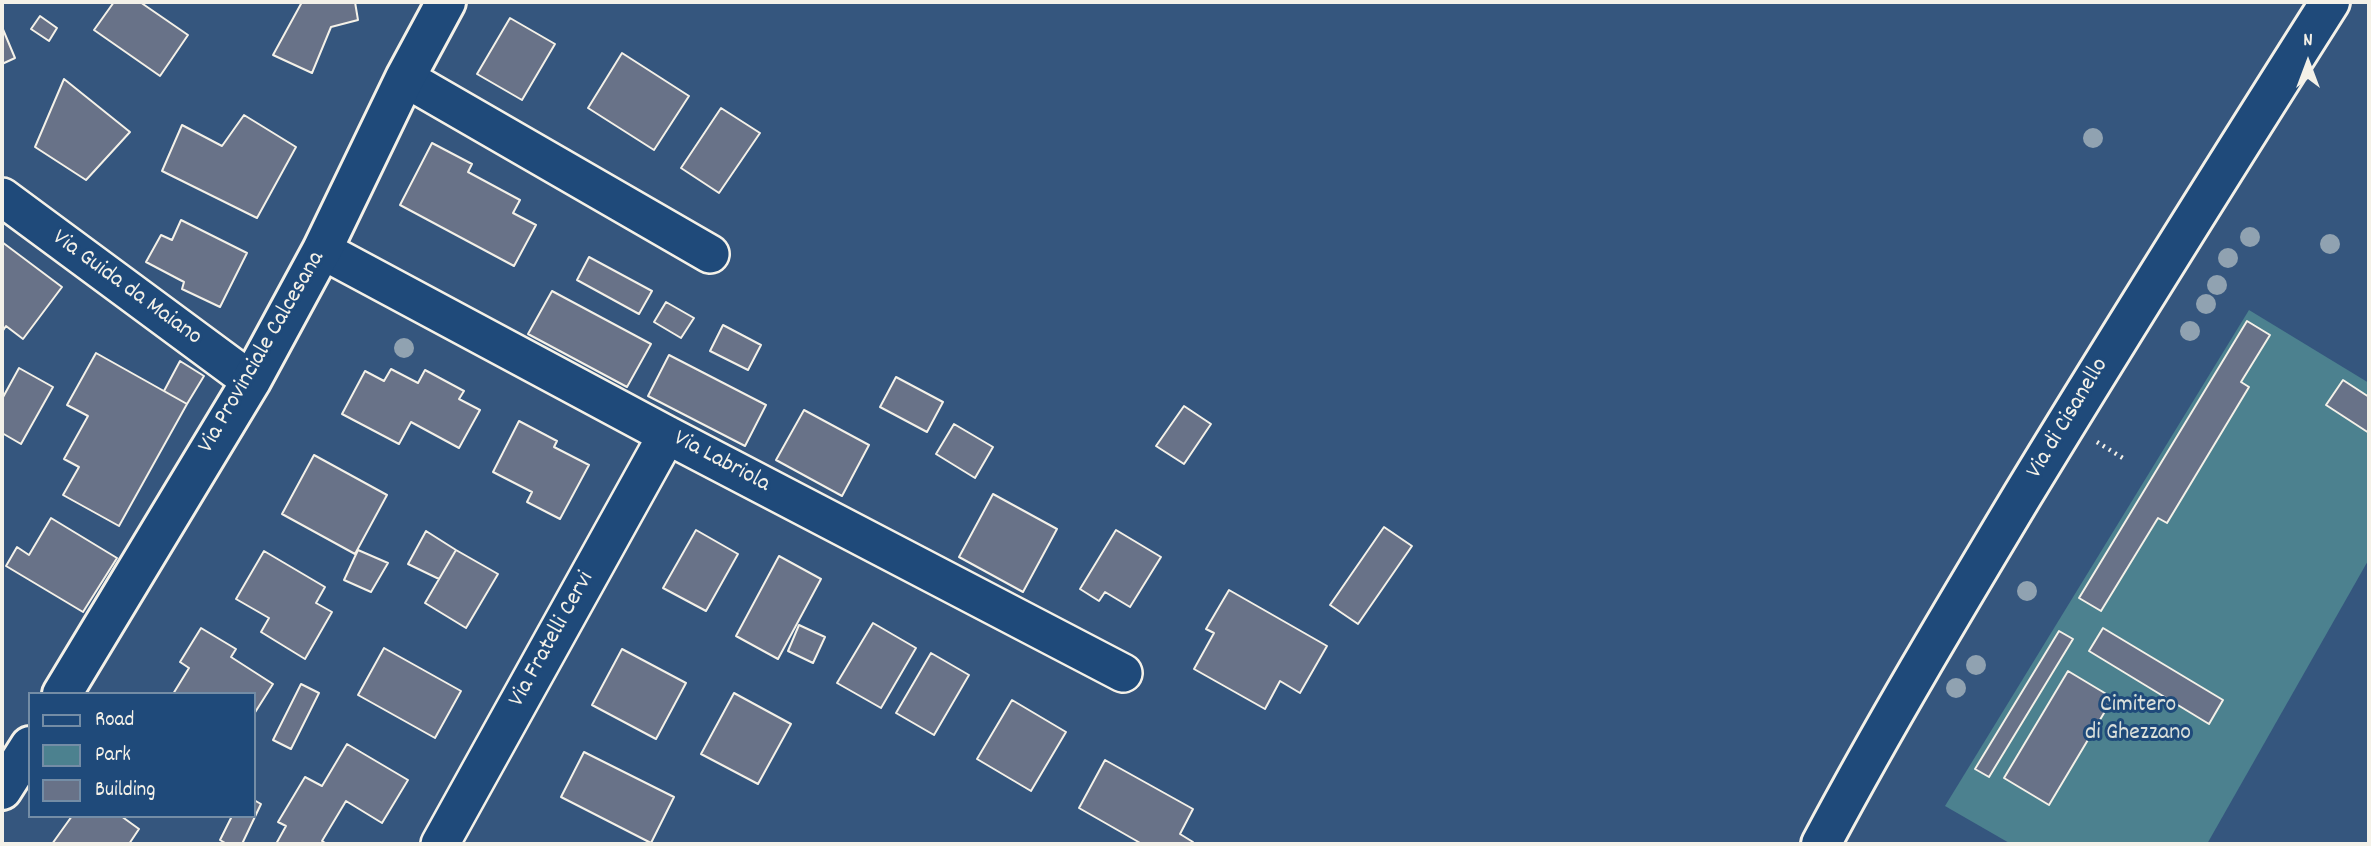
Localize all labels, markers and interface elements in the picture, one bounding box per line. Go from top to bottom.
north arrow [2273,28,2343,98]
text: N [2303,28,2313,55]
street label: Via Guida da Maiano [45,225,207,353]
street label: Via Provinciale Calcesana [193,247,333,459]
street label: Via di Cisanello [2022,354,2116,484]
street label: Via Labriola [668,426,774,500]
street label: Via Fratelli Cervi [504,567,602,713]
legend [28,692,256,818]
park label: Cimitero di Ghezzano [2085,693,2191,749]
text: Road [95,706,134,736]
text: Park [95,741,131,771]
text: Building [95,776,155,806]

